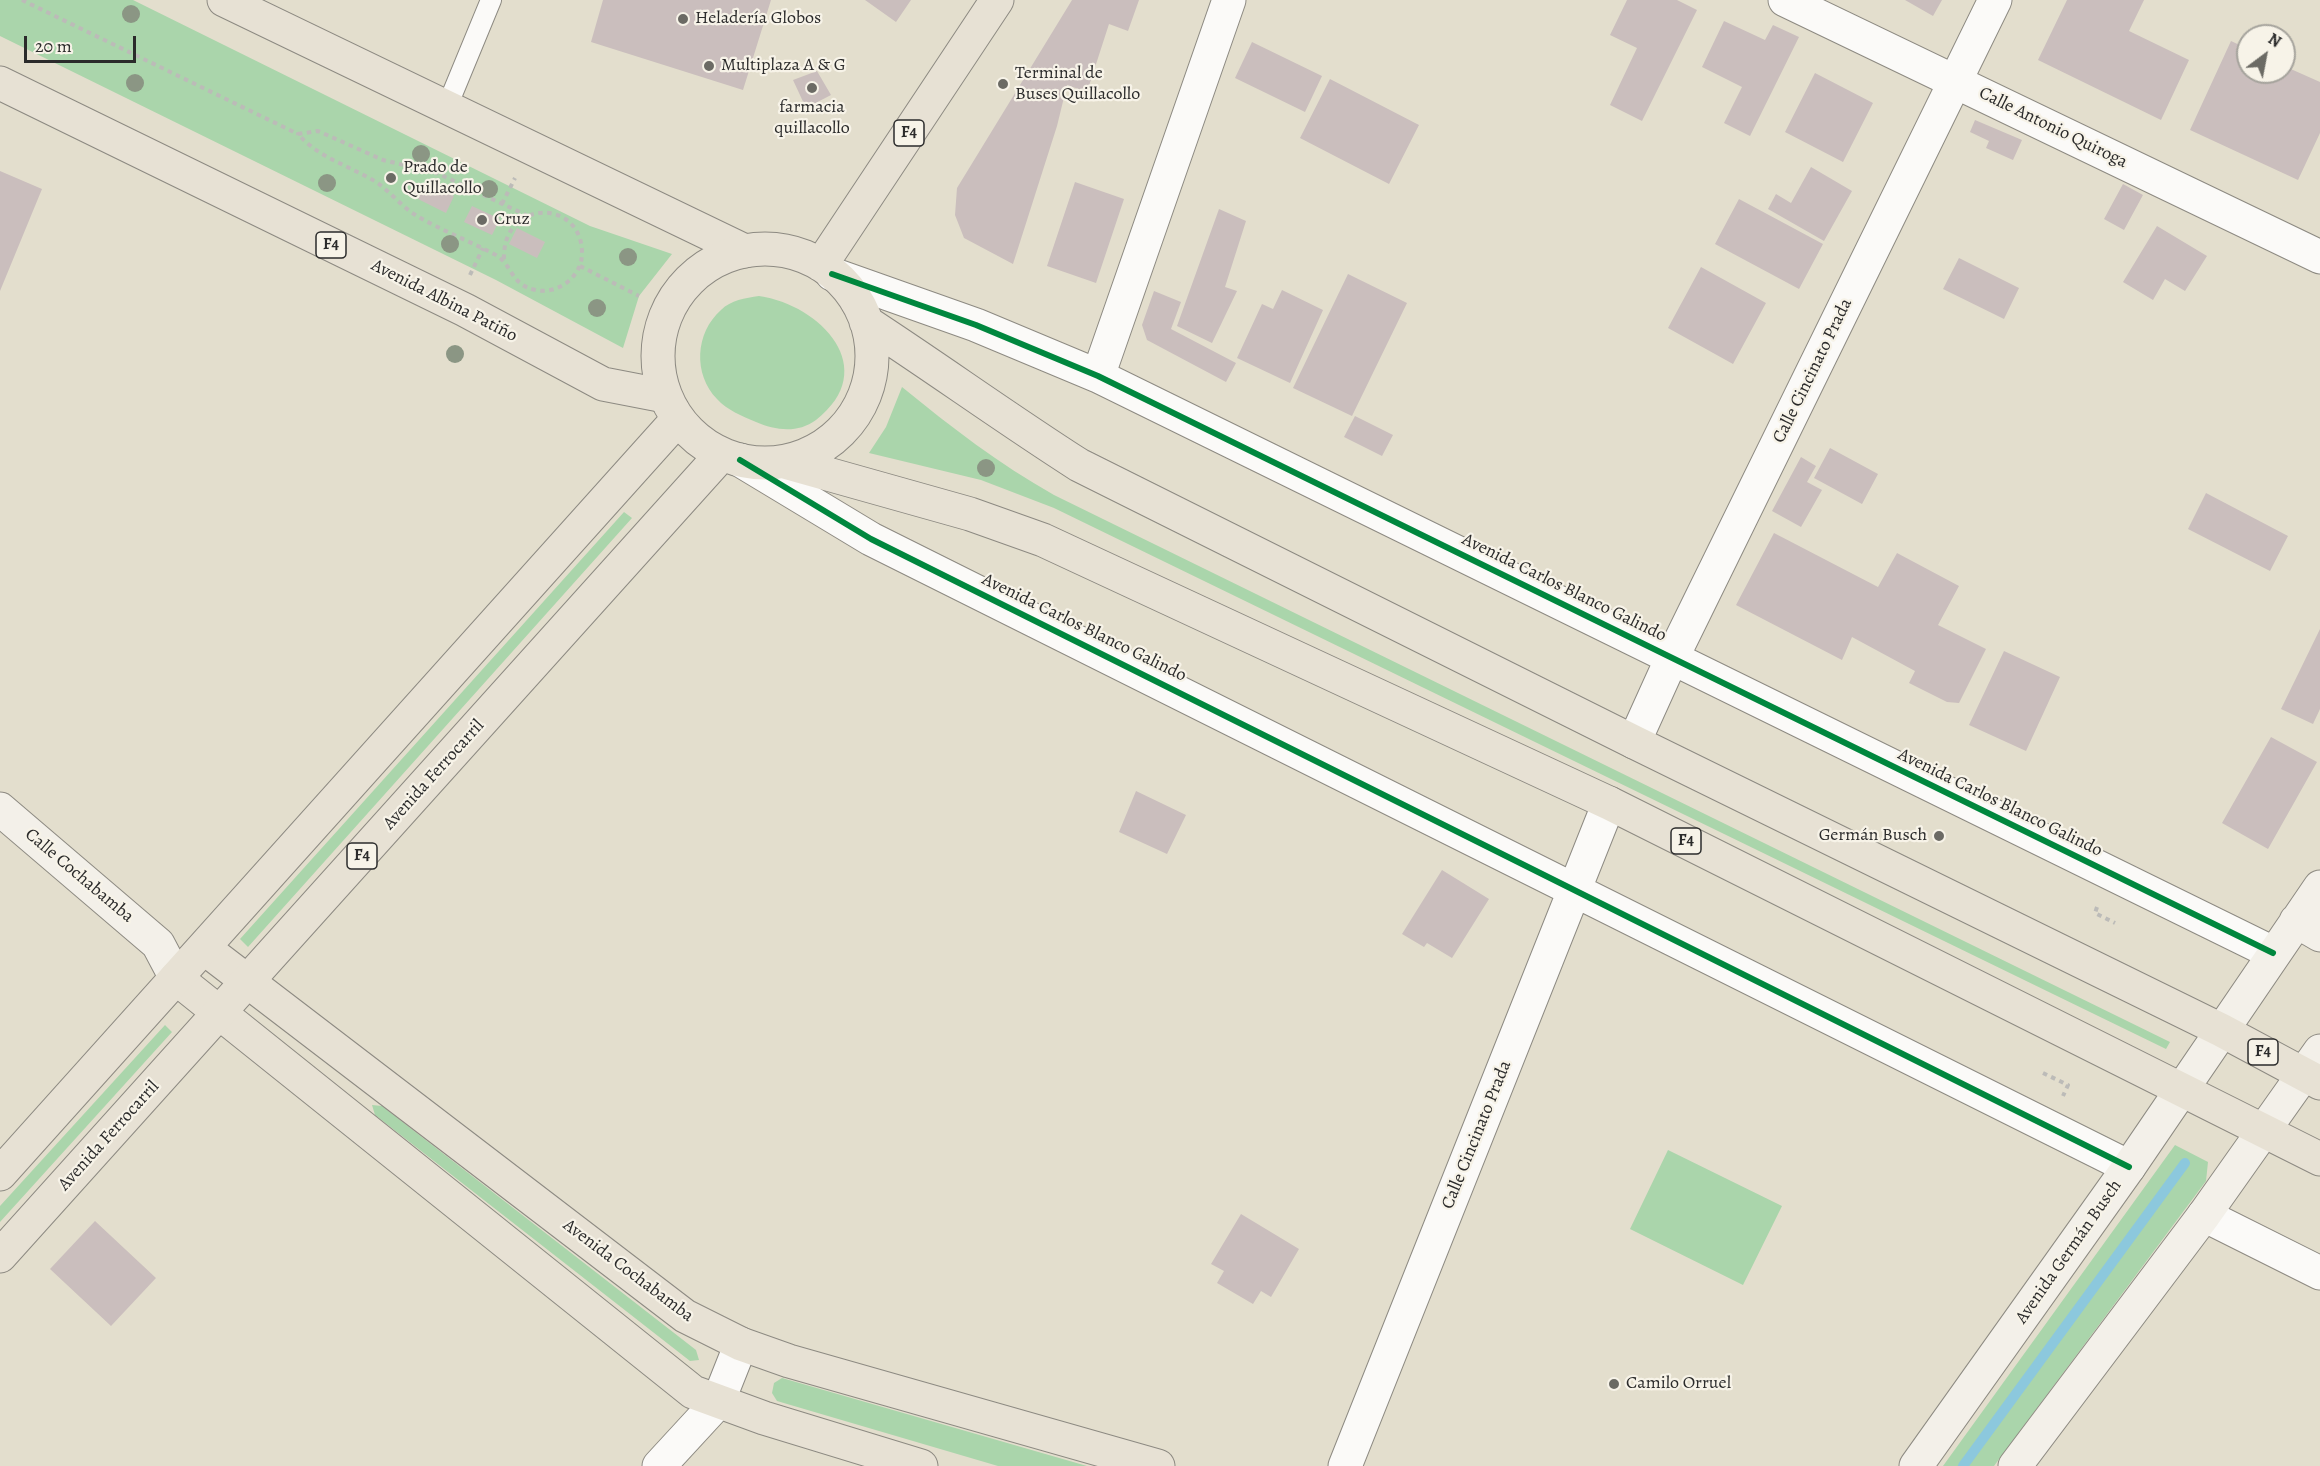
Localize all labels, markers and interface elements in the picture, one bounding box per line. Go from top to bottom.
place label: Heladería Globos [695,8,821,30]
marker: Heladería Globos [676,12,690,26]
scale bar [27,24,140,62]
north arrow [2236,24,2296,84]
text: N [2264,28,2285,53]
text: 20 m [35,34,72,58]
place label: Multiplaza A & G [721,55,846,77]
marker: Multiplaza A & G [702,59,716,73]
place label: Terminal de Buses Quillacollo [1015,63,1140,106]
marker: Terminal de Buses Quillacollo [996,77,1010,91]
marker: farmacia quillacollo [805,81,819,95]
street label: Calle Antonio Quiroga [1975,83,2131,173]
place label: farmacia quillacollo [774,97,850,140]
road number: F4 [894,120,924,146]
place label: Prado de Quillacollo [403,157,482,200]
marker: Prado de Quillacollo [384,171,398,185]
place label: Cruz [494,209,530,231]
marker: Cruz [475,213,489,227]
road number: F4 [316,232,346,258]
street label: Avenida Albina Patiño [367,255,521,347]
street label: Calle Cincinato Prada [1769,295,1857,447]
street label: Avenida Carlos Blanco Galindo [1458,529,1670,647]
street label: Avenida Carlos Blanco Galindo [978,569,1190,687]
street label: Avenida Ferrocarril [379,716,489,834]
street label: Avenida Carlos Blanco Galindo [1894,744,2106,862]
street label: Calle Cochabamba [20,824,138,928]
place label: Germán Busch [1819,825,1927,847]
road number: F4 [1671,828,1701,854]
marker: Germán Busch [1932,829,1946,843]
road number: F4 [347,843,377,869]
road number: F4 [2248,1039,2278,1065]
street label: Calle Cincinato Prada [1437,1058,1517,1212]
street label: Avenida Ferrocarril [54,1077,164,1195]
street label: Avenida Germán Busch [2011,1176,2127,1328]
street label: Avenida Cochabamba [558,1215,698,1327]
place label: Camilo Orruel [1626,1373,1731,1395]
marker: Camilo Orruel [1607,1377,1621,1391]

